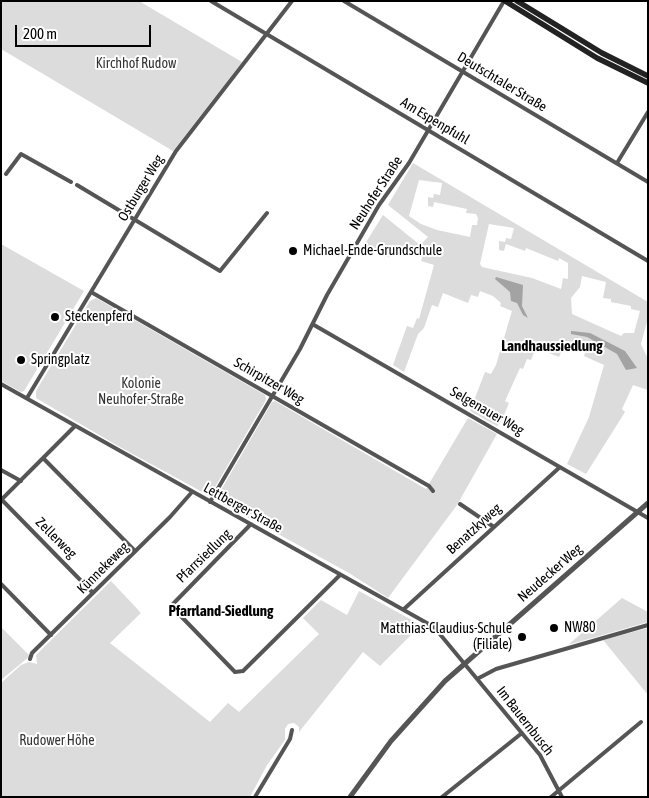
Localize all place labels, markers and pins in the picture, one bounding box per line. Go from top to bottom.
place label: Michael-Ende-Grundschule [303,243,442,259]
marker: Michael-Ende-Grundschule [287,245,299,257]
place label: Steckenpferd [65,309,133,325]
marker: Steckenpferd [49,311,61,323]
place label: Springplatz [31,352,90,368]
marker: Springplatz [15,354,27,366]
place label: NW80 [564,620,596,636]
place label: Matthias-Claudius-Schule (Filiale) [380,621,512,654]
marker: NW80 [548,622,560,634]
marker: Matthias-Claudius-Schule (Filiale) [516,631,528,643]

